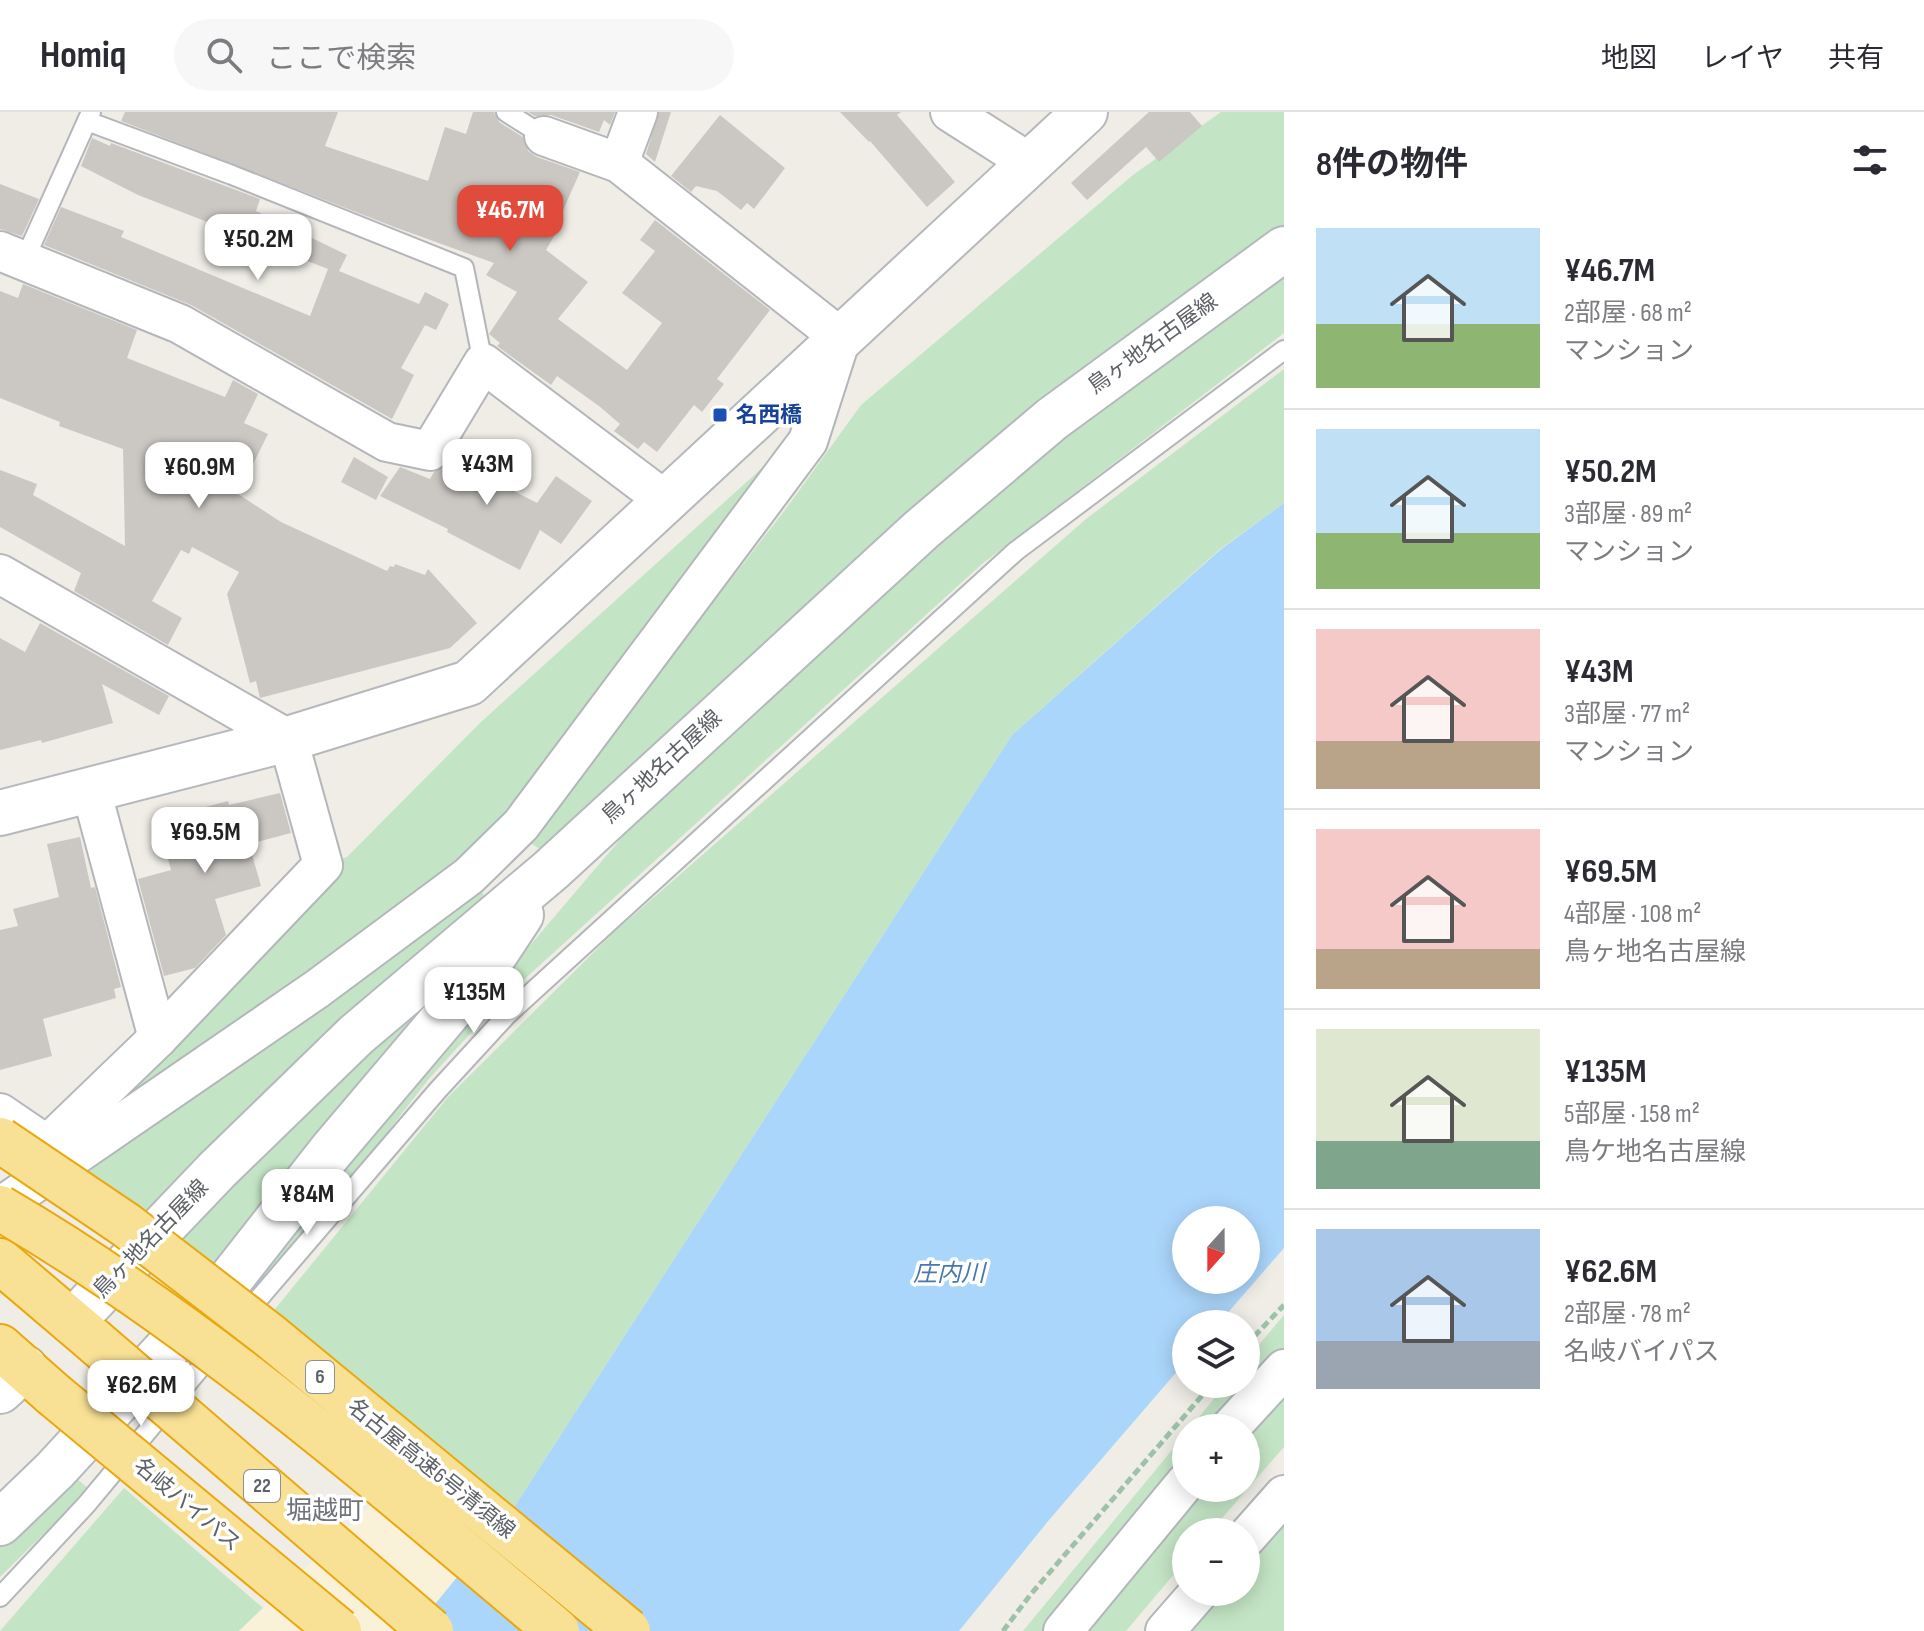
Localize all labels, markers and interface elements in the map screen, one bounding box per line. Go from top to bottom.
search box [174,19,734,91]
text: Homiq [40,33,126,78]
icon: search [202,33,246,77]
text: ここで検索 [266,41,416,77]
text: 地図 [1601,42,1657,75]
text: レイヤ [1701,42,1784,75]
text: 共有 [1828,42,1884,75]
icon: filters [1848,138,1892,182]
text: 8件の物件 [1316,144,1468,185]
pin: ¥46.7M [445,185,575,253]
text: ¥46.7M [475,195,545,226]
pin: ¥50.2M [193,214,323,282]
text: ¥50.2M [223,224,293,255]
text: ¥46.7M [1564,250,1655,291]
icon: home [1380,260,1476,356]
street label: 鳥ヶ地名古屋線 [1083,288,1223,400]
text: 2部屋 · 68 m² [1564,298,1692,329]
text: マンション [1564,336,1694,367]
place label: 名西橋 [736,402,802,429]
marker: 名西橋 [711,406,729,424]
pin: ¥43M [440,439,534,507]
pin: ¥60.9M [134,442,264,510]
text: ¥43M [460,449,514,480]
text: ¥50.2M [1564,451,1657,492]
text: ¥60.9M [163,452,235,483]
icon: home [1380,461,1476,557]
text: 3部屋 · 89 m² [1564,499,1692,530]
text: マンション [1564,537,1694,568]
text: ¥43M [1564,651,1634,692]
icon: home [1380,661,1476,757]
text: 3部屋 · 77 m² [1564,699,1690,730]
street label: 鳥ヶ地名古屋線 [596,705,728,829]
text: マンション [1564,737,1694,768]
pin: ¥69.5M [140,807,270,875]
text: ¥69.5M [169,817,241,848]
text: ¥69.5M [1564,851,1657,892]
icon: home [1380,861,1476,957]
text: 4部屋 · 108 m² [1564,899,1701,930]
text: 鳥ヶ地名古屋線 [1564,937,1746,968]
pin: ¥135M [418,967,530,1035]
text: ¥135M [442,977,506,1008]
text: ¥135M [1564,1051,1646,1092]
icon: home [1380,1061,1476,1157]
text: 5部屋 · 158 m² [1564,1099,1700,1130]
text: 鳥ケ地名古屋線 [1564,1137,1746,1168]
pin: ¥84M [260,1169,354,1237]
street label: 鳥ヶ地名古屋線 [88,1174,214,1304]
text: ¥84M [280,1179,334,1210]
north arrow [1172,1206,1260,1294]
map controls [1172,1206,1260,1606]
text: ¥62.6M [1564,1251,1657,1292]
water label: 庄内川 [913,1259,988,1288]
icon: home [1380,1261,1476,1357]
text: 2部屋 · 78 m² [1564,1299,1691,1330]
button: layers [1172,1310,1260,1398]
text: 名岐バイパス [1564,1337,1719,1368]
pin: ¥62.6M [76,1360,206,1428]
road number: 6 [306,1361,334,1393]
text: ¥62.6M [105,1370,177,1401]
street label: 名古屋高速6号清須線 [342,1393,520,1545]
button: + [1172,1414,1260,1502]
street label: 名岐バイパス [128,1452,246,1558]
road number: 22 [244,1470,280,1502]
district label: 堀越町 [286,1496,364,1527]
button: − [1172,1518,1260,1606]

